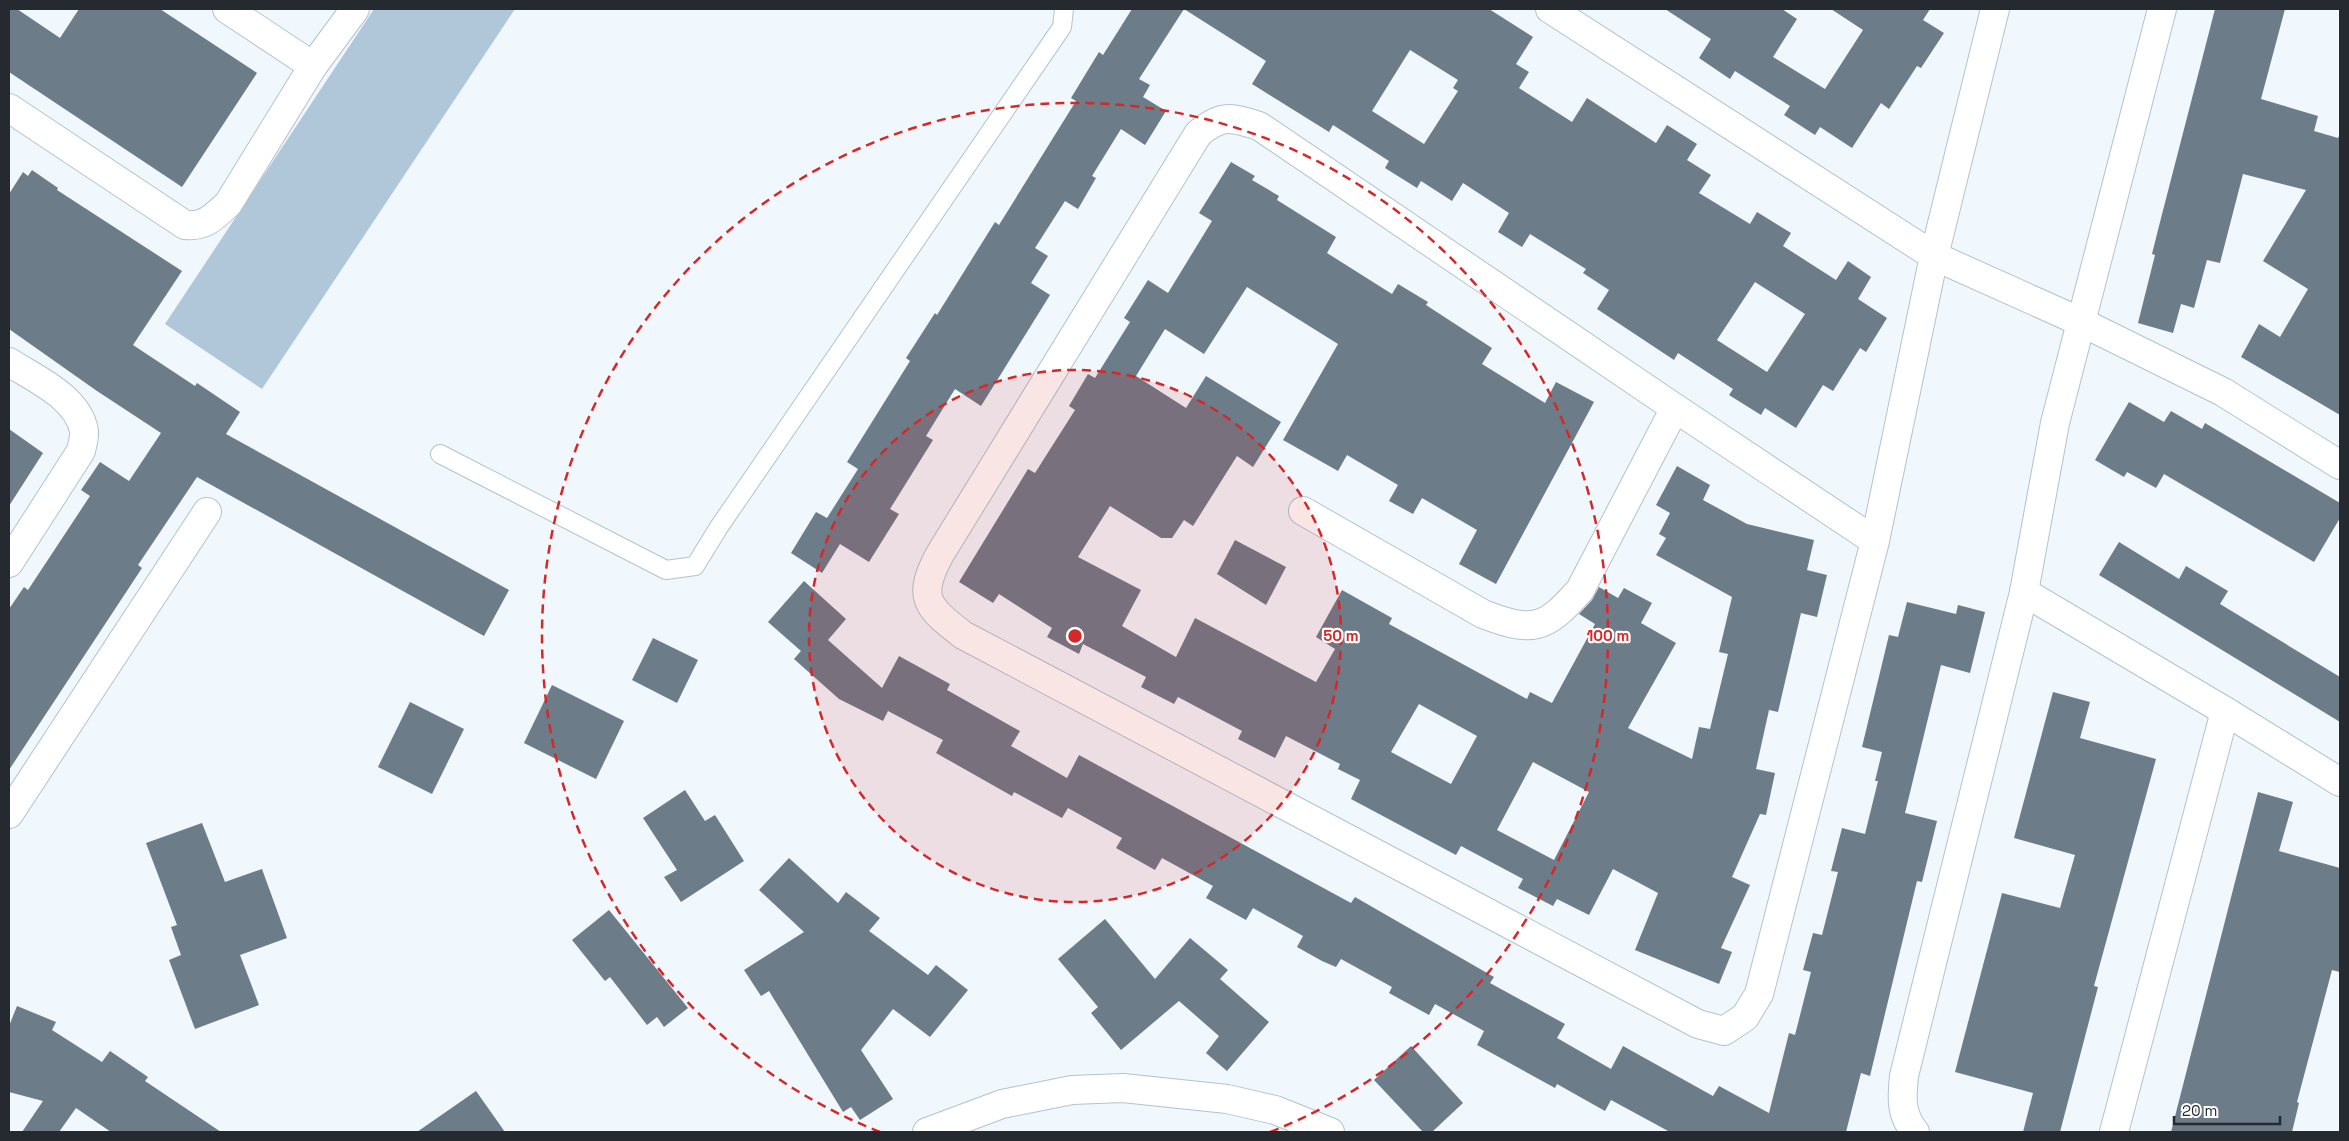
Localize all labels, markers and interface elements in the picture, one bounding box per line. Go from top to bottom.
text: 50 m [1323,626,1359,645]
text: 100 m [1587,626,1629,645]
centre of rings [1066,627,1084,645]
scale bar [2174,1094,2280,1126]
text: 20 m [2182,1101,2217,1120]

